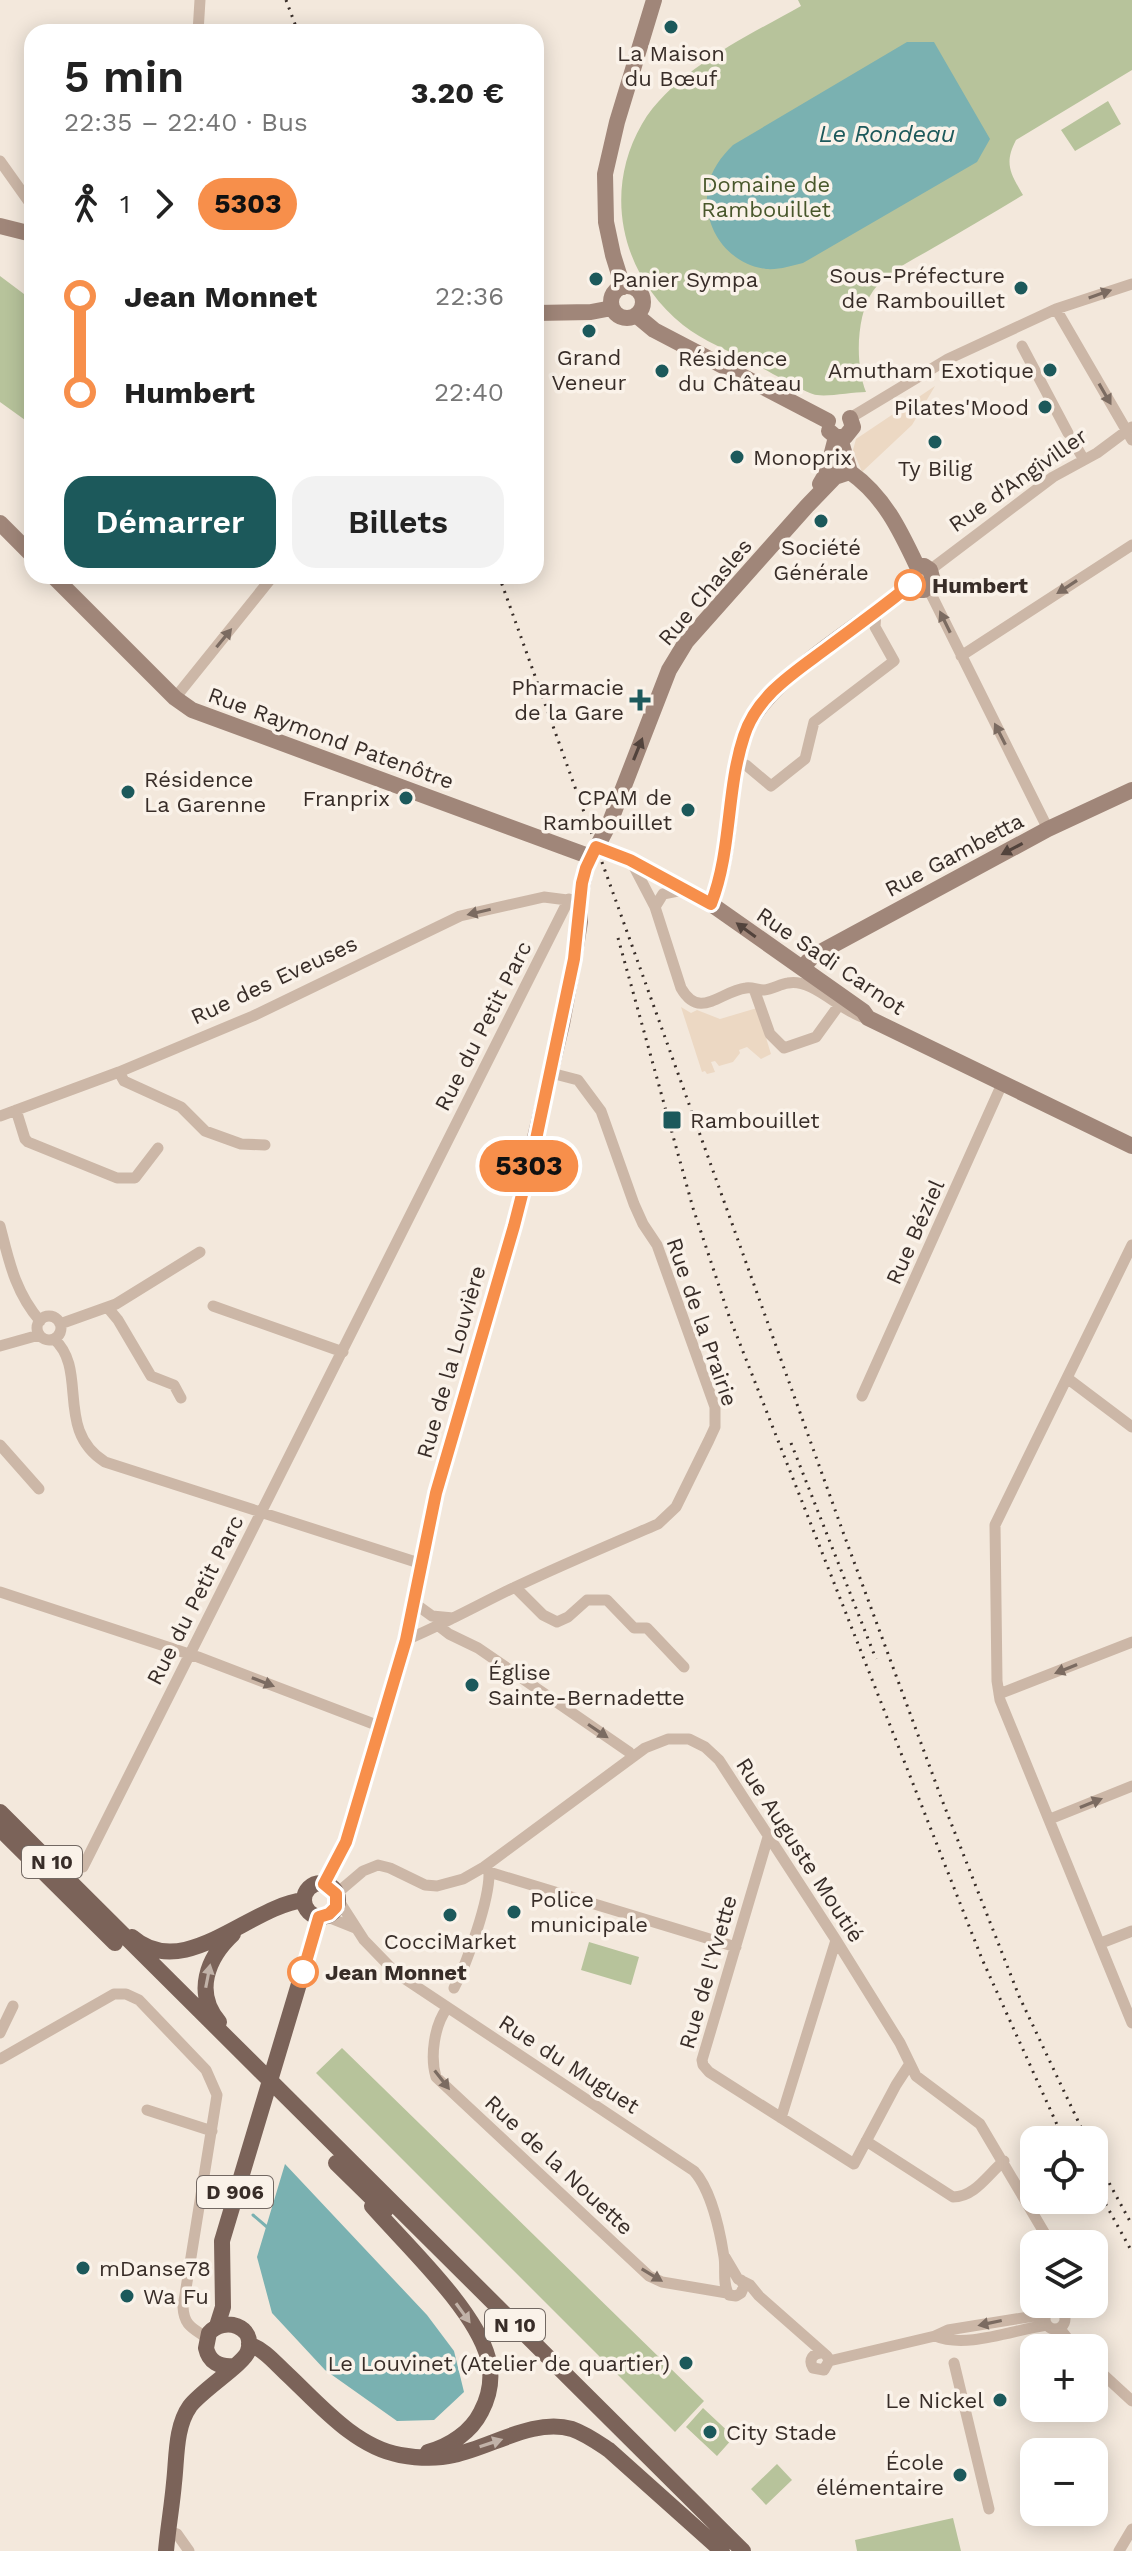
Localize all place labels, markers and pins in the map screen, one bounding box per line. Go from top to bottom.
marker: La Maison du Bœuf [662,18,680,36]
place label: La Maison du Bœuf [617,41,725,91]
place label: Sous-Préfecture de Rambouillet [829,263,1005,313]
place label: Panier Sympa [612,267,758,292]
marker: Panier Sympa [587,270,605,288]
marker: Sous-Préfecture de Rambouillet [1012,279,1030,297]
marker: Grand Veneur [580,322,598,340]
place label: Grand Veneur [552,345,626,395]
place label: Résidence du Château [678,346,802,396]
place label: Amutham Exotique [828,358,1034,383]
marker: Amutham Exotique [1041,361,1059,379]
marker: Résidence du Château [653,362,671,380]
place label: Pilates'Mood [894,395,1029,420]
marker: Pilates'Mood [1036,398,1054,416]
marker: Ty Bilig [926,433,944,451]
place label: Monoprix [753,445,852,470]
marker: Monoprix [728,448,746,466]
place label: Ty Bilig [898,456,972,481]
marker: Société Générale [812,512,830,530]
place label: Société Générale [773,535,869,585]
marker: Humbert [895,570,925,600]
place label: Humbert [932,573,1028,598]
place label: Pharmacie de la Gare [511,675,624,725]
marker: Pharmacie de la Gare [631,691,649,709]
place label: Résidence La Garenne [144,767,266,817]
marker: Résidence La Garenne [119,783,137,801]
place label: CPAM de Rambouillet [542,785,672,835]
place label: Franprix [302,786,390,811]
marker: Franprix [397,789,415,807]
marker: CPAM de Rambouillet [679,801,697,819]
place label: Rambouillet [690,1108,820,1133]
marker: Rambouillet [661,1109,683,1131]
place label: Église Sainte-Bernadette [488,1660,685,1710]
marker: Église Sainte-Bernadette [463,1676,481,1694]
place label: Police municipale [530,1887,648,1937]
marker: Police municipale [505,1903,523,1921]
marker: CocciMarket [441,1906,459,1924]
place label: CocciMarket [384,1929,516,1954]
marker: Jean Monnet [288,1957,318,1987]
place label: Jean Monnet [325,1960,467,1985]
place label: mDanse78 [99,2256,211,2281]
marker: mDanse78 [74,2259,92,2277]
place label: Wa Fu [143,2284,209,2309]
marker: Wa Fu [118,2287,136,2305]
place label: Le Louvinet (Atelier de quartier) [328,2351,670,2376]
marker: Le Louvinet (Atelier de quartier) [677,2354,695,2372]
place label: Le Nickel [885,2388,984,2413]
marker: Le Nickel [991,2391,1009,2409]
place label: City Stade [726,2420,837,2445]
marker: City Stade [701,2423,719,2441]
place label: École élémentaire [816,2450,944,2500]
marker: École élémentaire [951,2466,969,2484]

